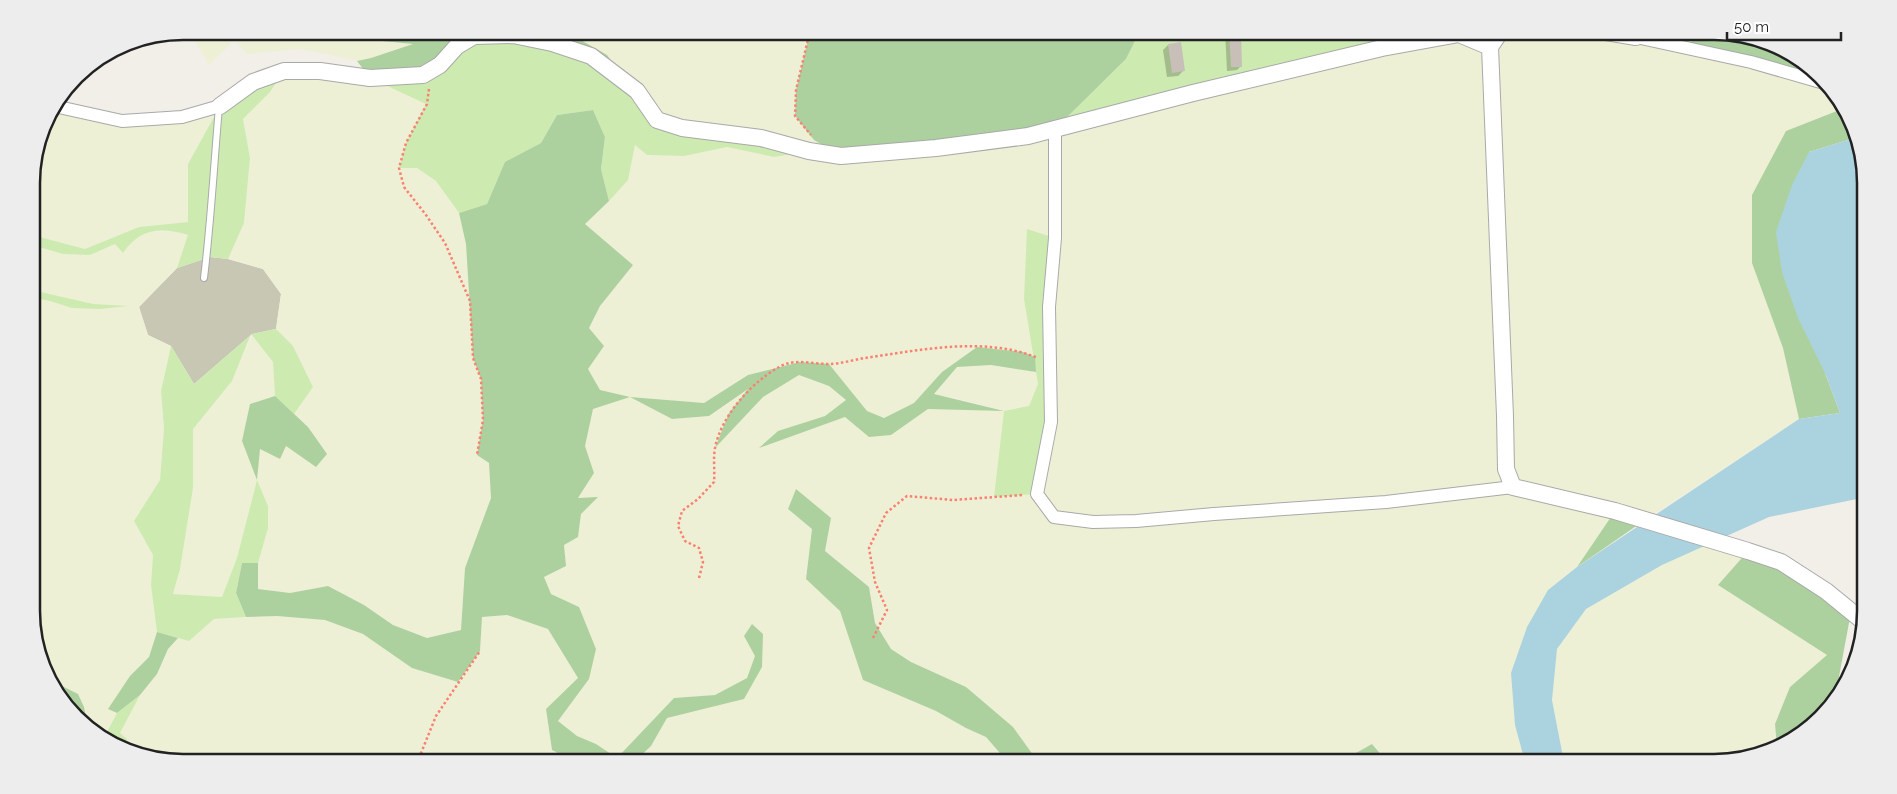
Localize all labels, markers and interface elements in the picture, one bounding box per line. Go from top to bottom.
scale bar [1727,10,1841,42]
text: 50 m [1734,18,1769,36]

